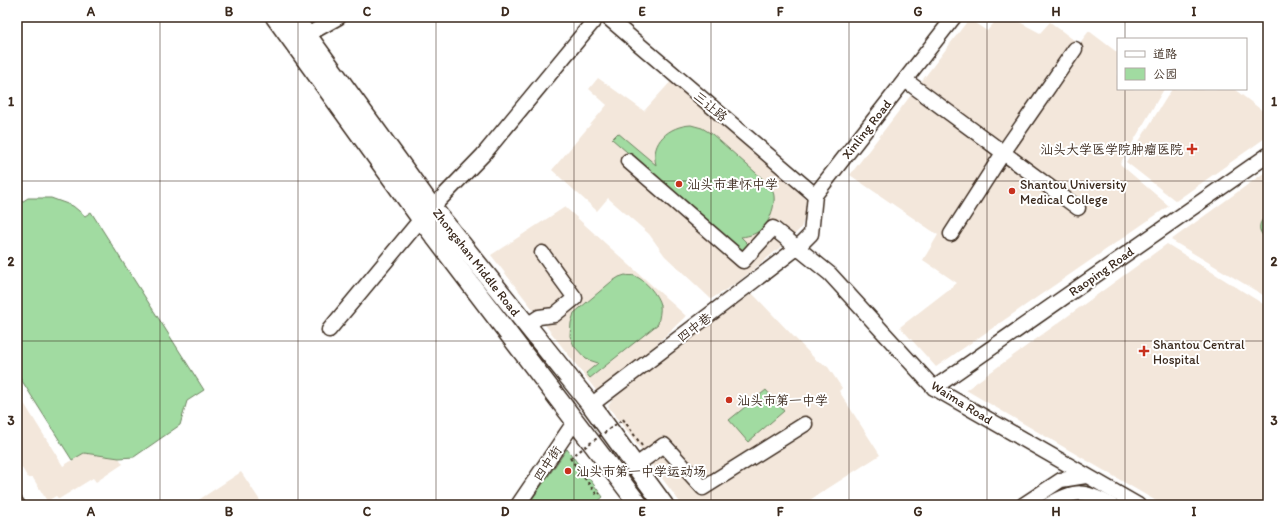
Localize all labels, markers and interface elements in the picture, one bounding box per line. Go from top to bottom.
text: A [86,4,96,19]
text: B [225,4,234,19]
text: C [363,4,372,19]
text: D [501,4,510,19]
text: E [638,4,646,19]
text: F [777,4,784,19]
text: G [914,4,923,19]
text: H [1052,4,1061,19]
text: I [1192,4,1197,19]
legend [1117,38,1247,90]
text: 道路 [1153,47,1177,61]
text: 公园 [1153,67,1177,81]
street label: 三让路 [691,88,730,125]
text: 1 [8,94,14,109]
text: 1 [1271,94,1277,109]
street label: Xinling Road [839,97,894,162]
place label: 汕头大学医学院肿瘤医院 [1040,142,1183,157]
marker: 汕头大学医学院肿瘤医院 [1186,143,1198,155]
place label: 汕头市聿怀中学 [687,177,778,192]
place label: Shantou University Medical College [1020,177,1126,207]
marker: 汕头市聿怀中学 [674,179,684,189]
marker: Shantou University Medical College [1007,186,1017,196]
street label: Zhongshan Middle Road [430,205,523,319]
street label: Raoping Road [1066,243,1137,299]
text: 2 [8,254,15,269]
text: 2 [1271,254,1278,269]
street label: 四中巷 [674,310,714,345]
place label: Shantou Central Hospital [1153,337,1245,367]
marker: Shantou Central Hospital [1138,345,1150,357]
street label: Waima Road [928,378,995,427]
place label: 汕头市第一中学 [737,393,828,408]
marker: 汕头市第一中学 [724,395,734,405]
text: 3 [7,413,15,428]
text: 3 [1270,413,1278,428]
street label: 四中街 [530,443,565,484]
place label: 汕头市第一中学运动场 [576,464,706,479]
marker: 汕头市第一中学运动场 [563,466,573,476]
text: A [86,504,96,519]
text: B [225,504,234,519]
text: C [363,504,372,519]
text: D [501,504,510,519]
text: E [638,504,646,519]
text: F [777,504,784,519]
text: G [914,504,923,519]
text: H [1052,504,1061,519]
text: I [1192,504,1197,519]

